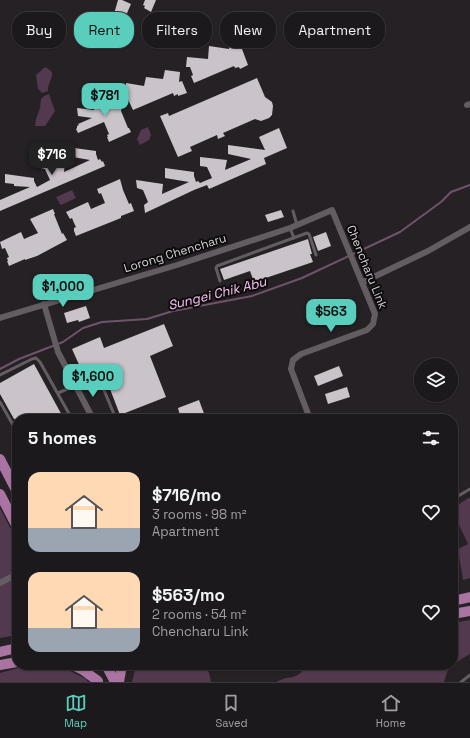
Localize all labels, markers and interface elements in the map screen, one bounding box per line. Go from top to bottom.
chip: Buy [12,12,66,48]
chip: Rent [74,12,134,48]
chip: Filters [142,12,212,48]
chip: New [220,12,276,48]
chip: Apartment [284,12,385,48]
pin: $781 [81,83,129,117]
text: $781 [91,87,119,104]
pin: $716 [28,142,76,176]
text: $716 [38,146,66,163]
street label: Chencharu Link [343,223,391,312]
street label: Lorong Chencharu [122,230,228,276]
water label: Sungei Chik Abu [166,273,269,314]
pin: $1,000 [30,274,96,308]
text: $1,000 [42,278,84,295]
pin: $563 [307,299,355,333]
text: $563 [315,303,347,320]
map controls [414,358,458,402]
button: layers [414,358,458,402]
pin: $1,600 [60,364,126,398]
text: $1,600 [72,368,114,385]
text: 5 homes [28,427,97,449]
icon: filters [420,427,442,449]
text: $716/mo [152,484,221,506]
icon: home [60,488,108,536]
icon: heart [420,501,442,523]
text: 3 rooms · 98 m² [152,506,246,523]
text: Apartment [152,523,220,540]
text: $563/mo [152,584,225,606]
icon: home [60,588,108,636]
icon: heart [420,601,442,623]
text: 2 rooms · 54 m² [152,606,246,623]
text: Chencharu Link [152,623,249,640]
tab: Map [64,692,87,730]
tab: Saved [215,692,248,730]
tab: Home [376,692,406,730]

